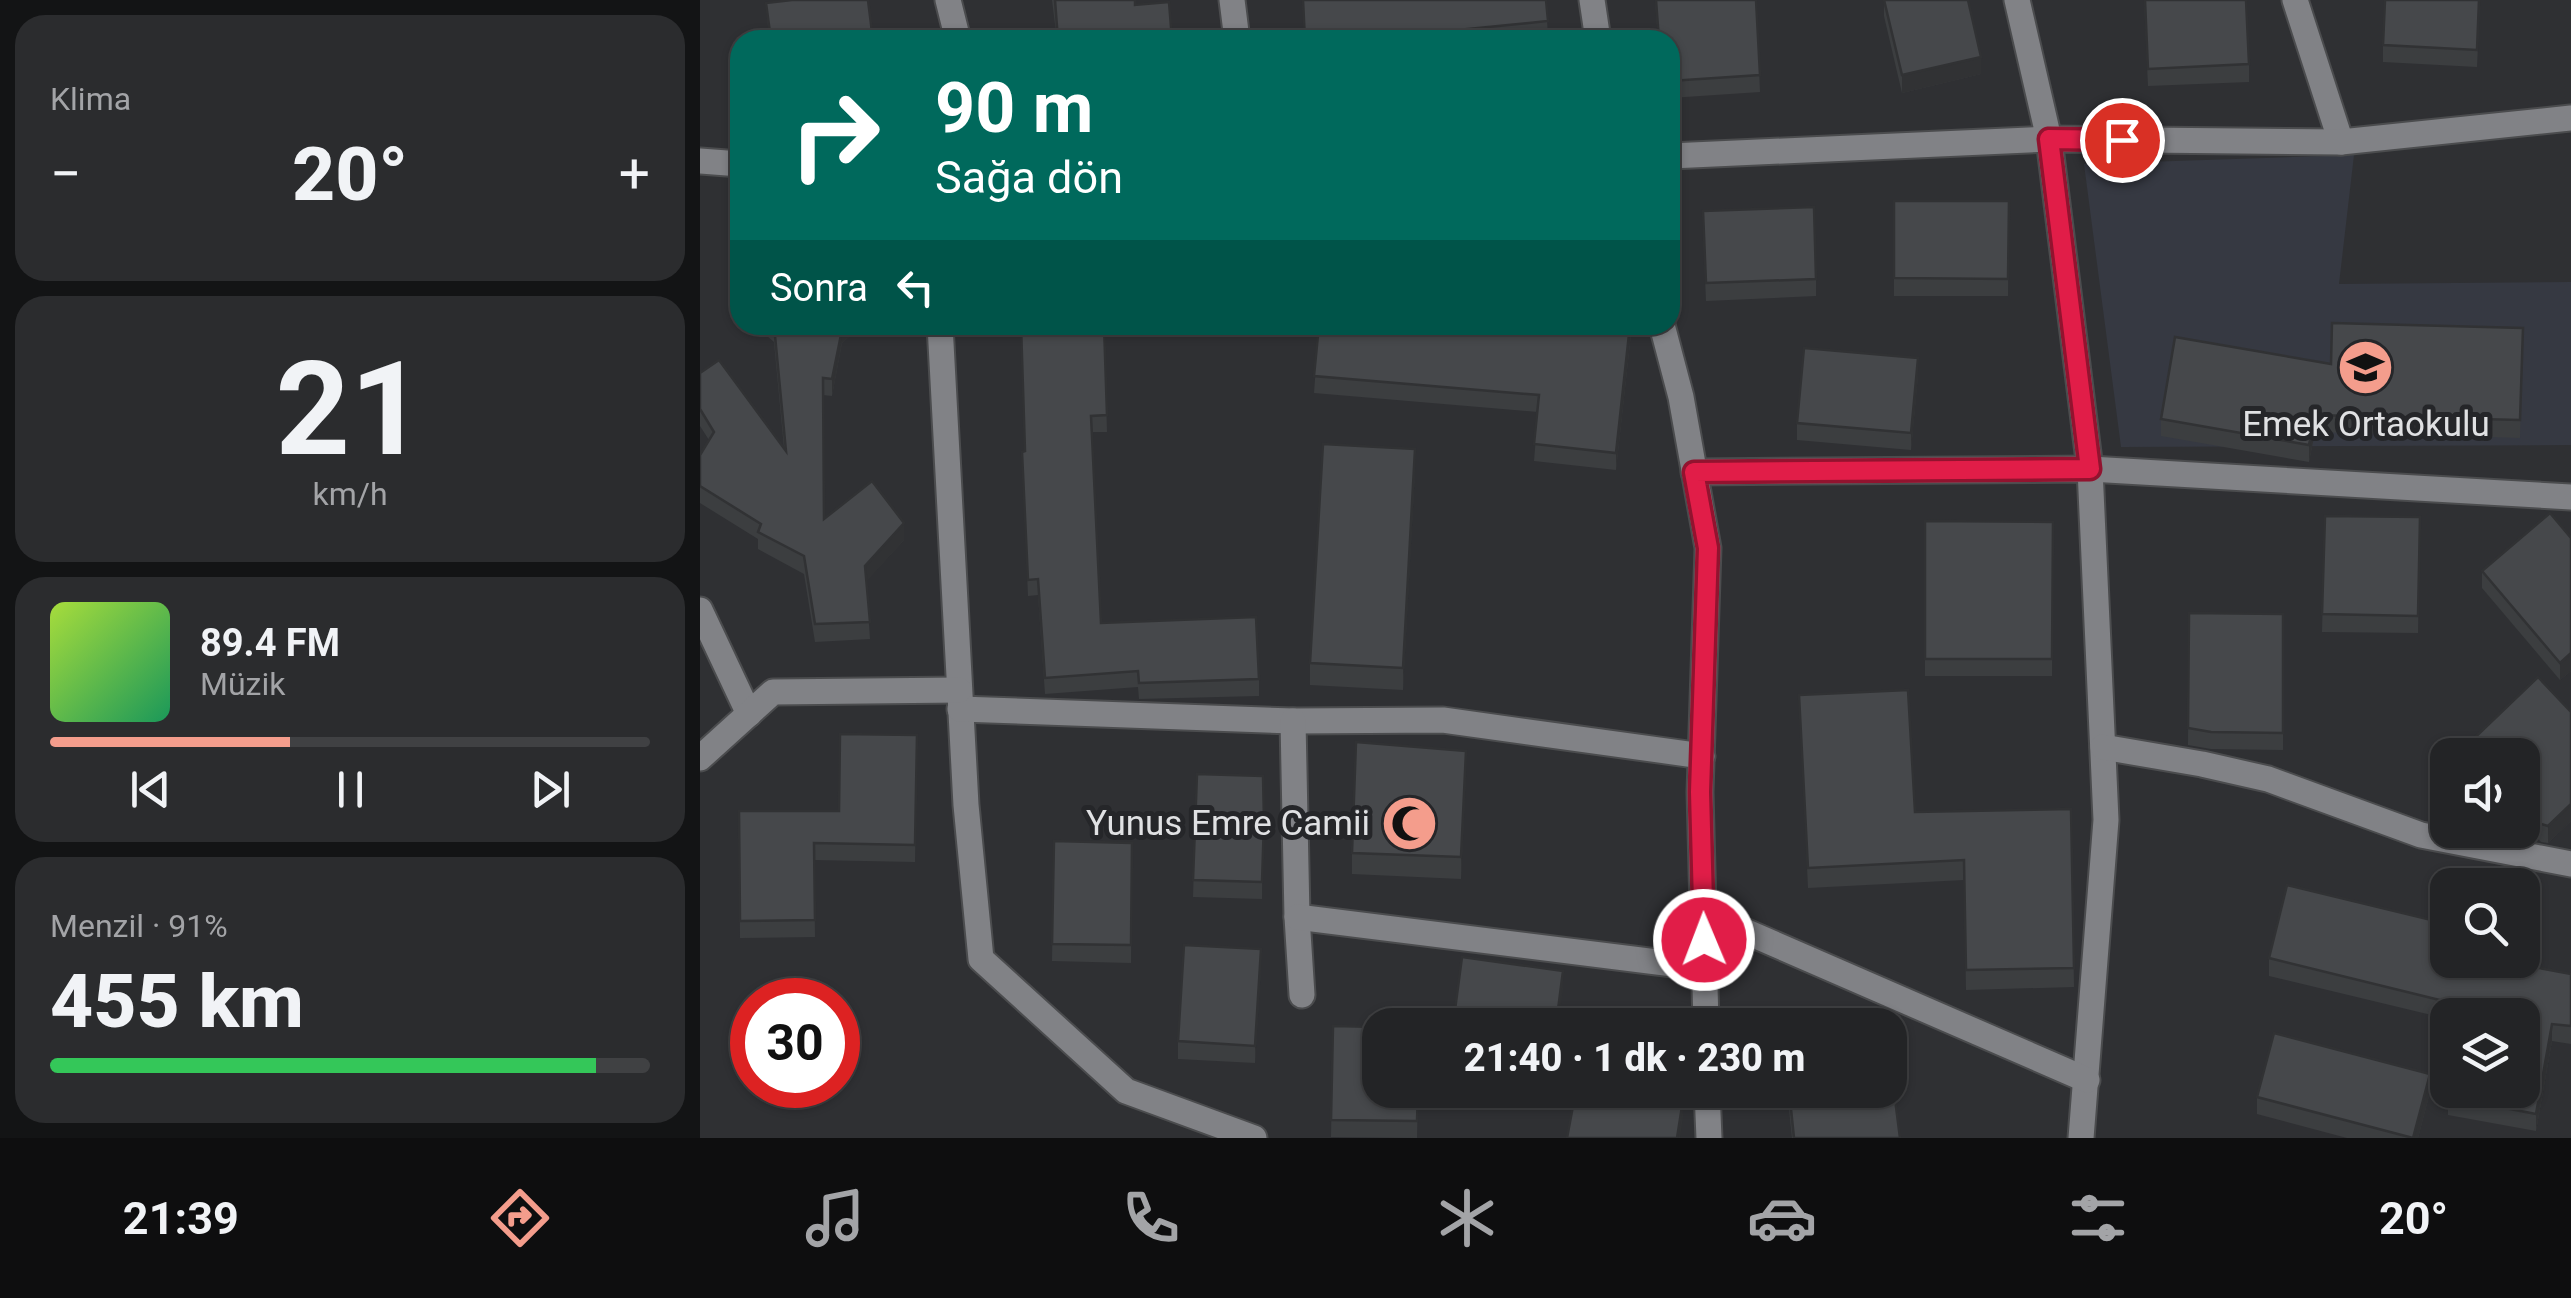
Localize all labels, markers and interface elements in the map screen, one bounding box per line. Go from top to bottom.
text: 90 m [935,67,1093,149]
icon: right [770,70,900,200]
text: Klima [50,80,131,118]
pin [2080,98,2165,183]
icon: arrive [2095,113,2150,168]
text: 20° [292,130,408,218]
text: − [50,142,81,206]
text: + [619,142,650,206]
text: Sağa dön [935,151,1123,204]
icon: left [888,260,943,315]
text: Sonra [770,266,868,310]
text: 21 [275,333,425,486]
school or university icon: Emek Ortaokulu [2336,338,2396,398]
place label: Emek Ortaokulu [2242,404,2490,445]
text: km/h [312,475,388,513]
text: 89.4 FM [200,621,340,665]
text: Müzik [200,665,285,703]
map controls [2430,738,2540,1108]
button: sound [2430,738,2540,848]
icon: previous [123,762,178,817]
icon: pause [323,762,378,817]
icon: next [523,762,578,817]
mosque icon: Yunus Emre Camii [1379,793,1439,853]
place label: Yunus Emre Camii [1086,803,1370,844]
button: search [2430,868,2540,978]
position arrow [1652,888,1756,992]
text: Menzil · 91% [50,907,228,945]
text: 455 km [50,957,304,1045]
speed limit sign: 30 [730,978,860,1108]
button: layers [2430,998,2540,1108]
text: 21:40 · 1 dk · 230 m [1464,1036,1805,1080]
icon: directions [485,1183,555,1253]
icon: music [800,1183,870,1253]
icon: phone [1116,1183,1186,1253]
icon: climate [1432,1183,1502,1253]
icon: car [1747,1183,1817,1253]
icon: filters [2063,1183,2133,1253]
text: 21:39 [123,1192,239,1245]
text: 20° [2379,1192,2448,1245]

